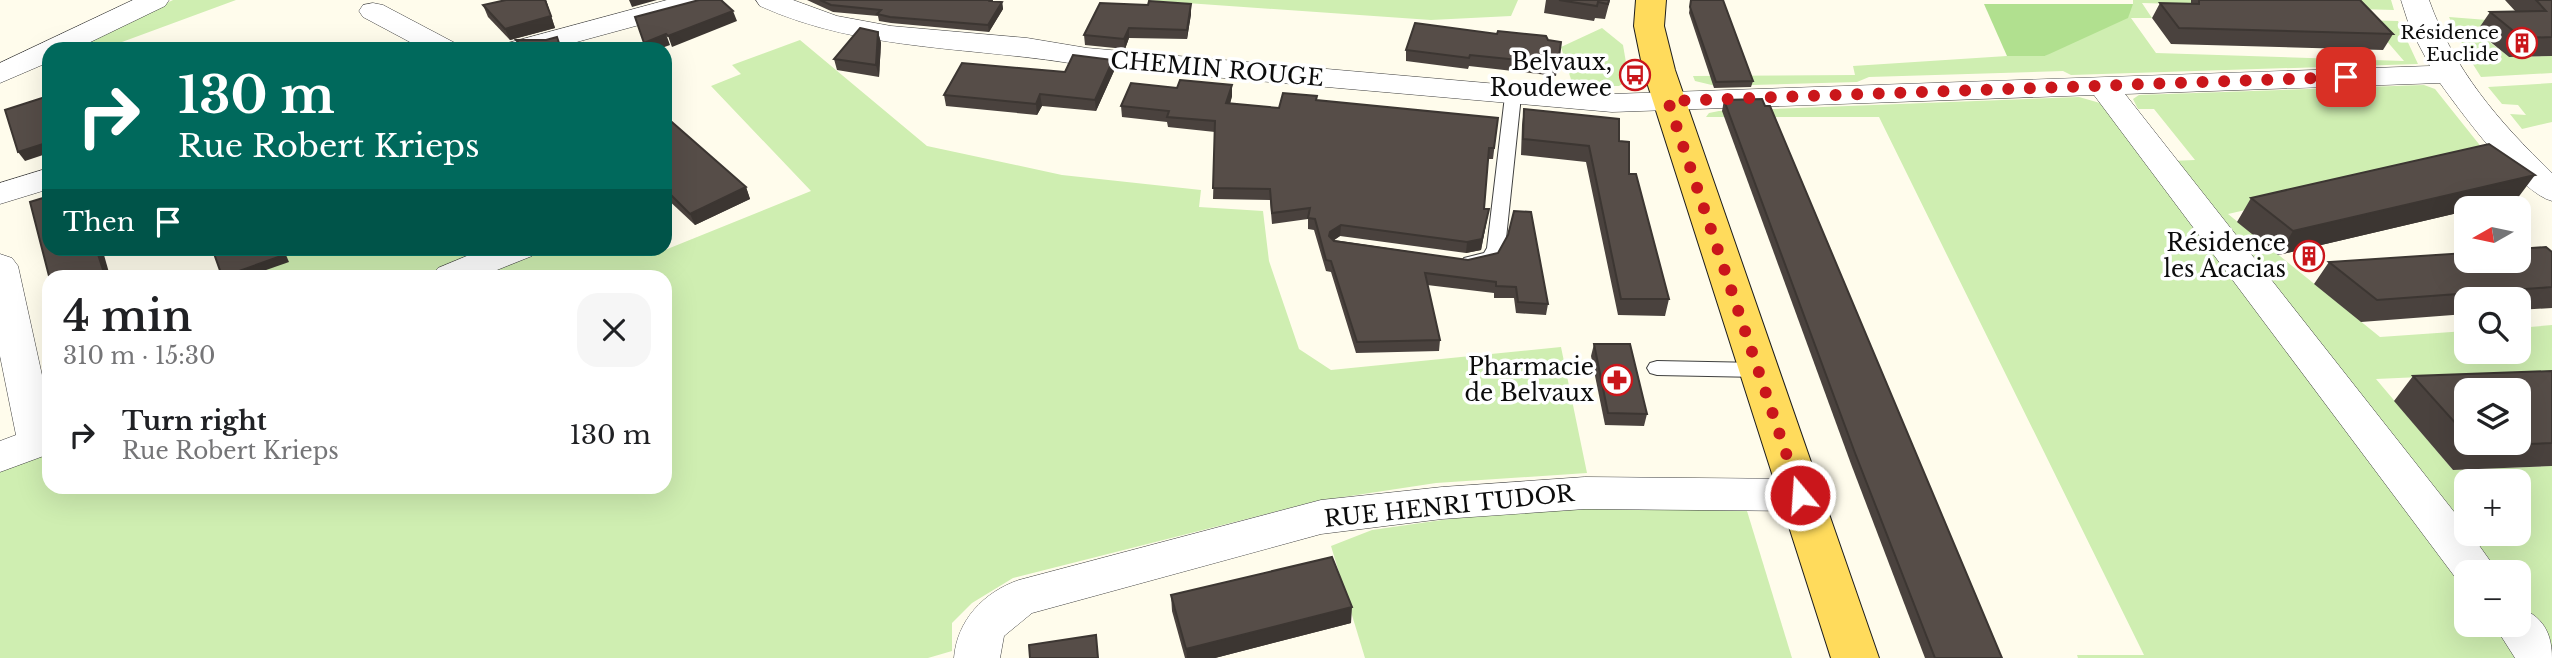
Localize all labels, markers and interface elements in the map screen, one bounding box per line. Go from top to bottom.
place label: Résidence Euclide [2400,21,2499,66]
building icon: Résidence Euclide [2505,26,2539,60]
street label: CHEMIN ROUGE [1109,46,1325,92]
pin [2316,47,2376,107]
place label: Belvaux, Roudewee [1490,48,1612,102]
bus stop icon: Belvaux, Roudewee [1618,58,1652,92]
icon: arrive [2327,58,2365,96]
text: 130 m [178,65,335,126]
icon: right [63,70,154,161]
text: Rue Robert Krieps [178,126,480,166]
north arrow [2454,196,2530,273]
map controls [2454,196,2531,637]
icon: arrive [149,203,187,241]
text: Then [63,206,135,238]
place label: Résidence les Acacias [2163,229,2286,283]
building icon: Résidence les Acacias [2292,239,2326,273]
button: search [2454,287,2531,364]
text: 4 min [63,290,192,342]
button: close [577,293,651,367]
text: 310 m · 15:30 [63,342,215,370]
place label: Pharmacie de Belvaux [1465,353,1594,407]
pharmacy icon: Pharmacie de Belvaux [1600,363,1634,397]
button: layers [2454,378,2531,455]
text: Turn right [122,405,267,437]
icon: right [63,416,101,454]
text: 130 m [569,419,651,451]
text: Rue Robert Krieps [122,437,339,465]
position arrow [1763,458,1837,532]
button: + [2454,469,2531,546]
street label: RUE HENRI TUDOR [1323,479,1576,533]
button: − [2454,560,2531,637]

